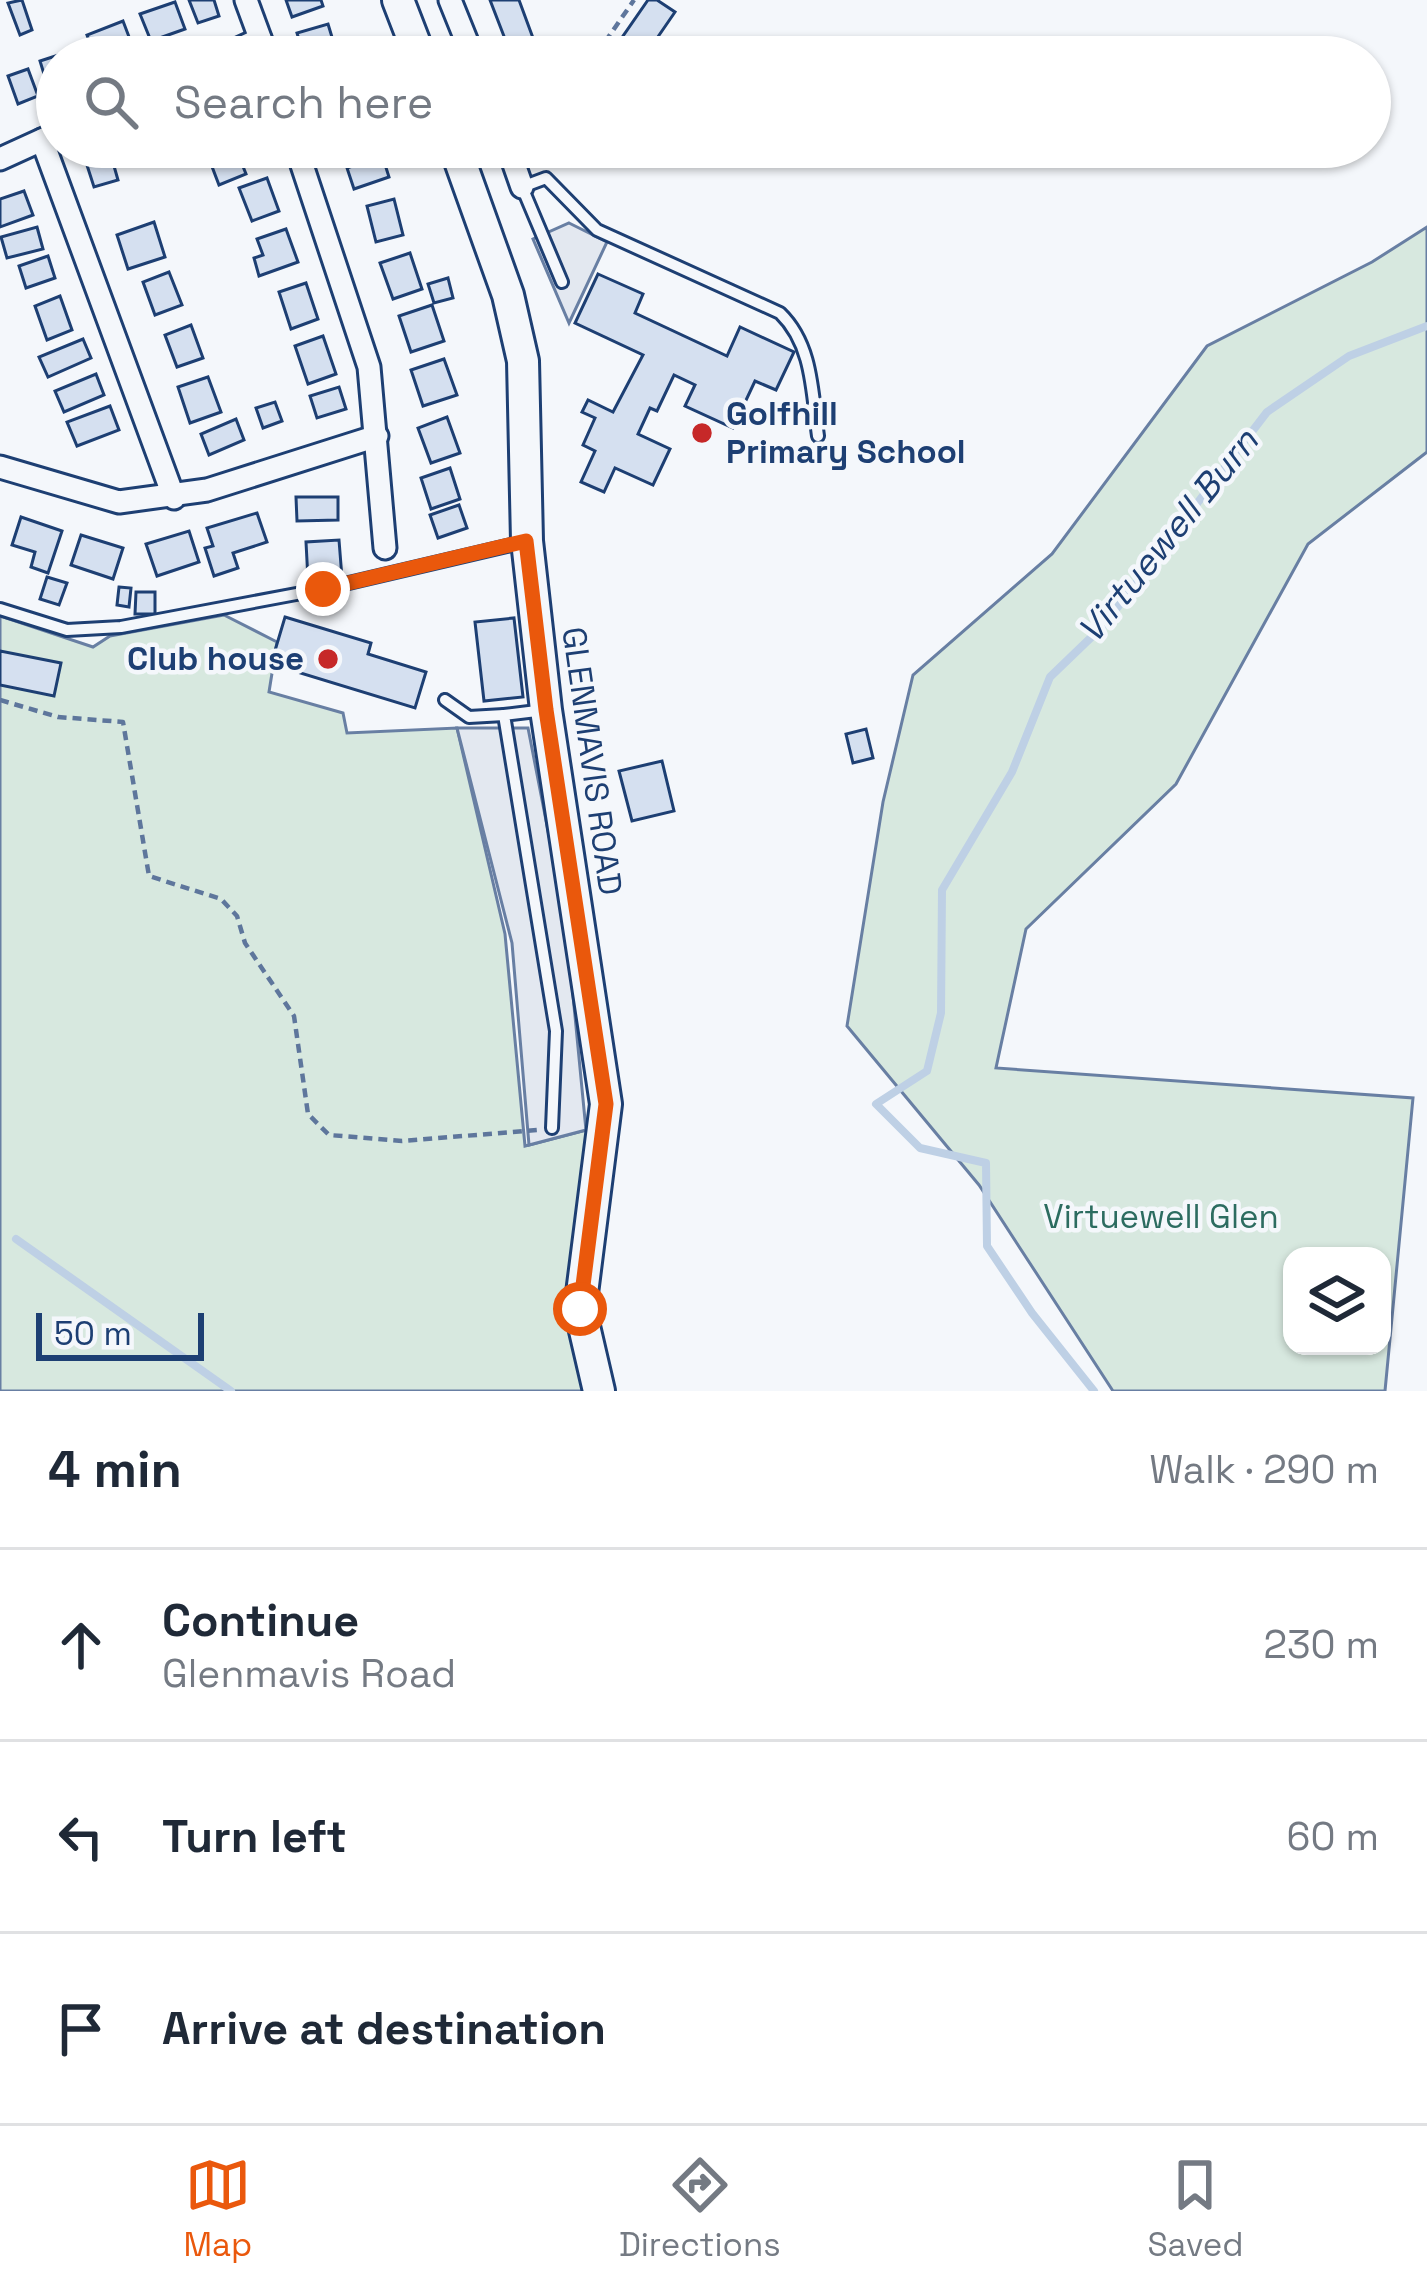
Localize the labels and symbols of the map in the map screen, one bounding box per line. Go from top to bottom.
place label: Golfhill Primary School [726,393,966,473]
water label: Virtuewell Burn [1068,419,1269,652]
marker: Golfhill Primary School [689,420,715,446]
route end [296,562,350,616]
street label: GLENMAVIS ROAD [552,624,632,898]
place label: Club house [127,638,304,680]
marker: Club house [315,646,341,672]
park label: Virtuewell Glen [1043,1196,1279,1238]
route start [553,1282,607,1336]
scale bar [36,1307,204,1360]

